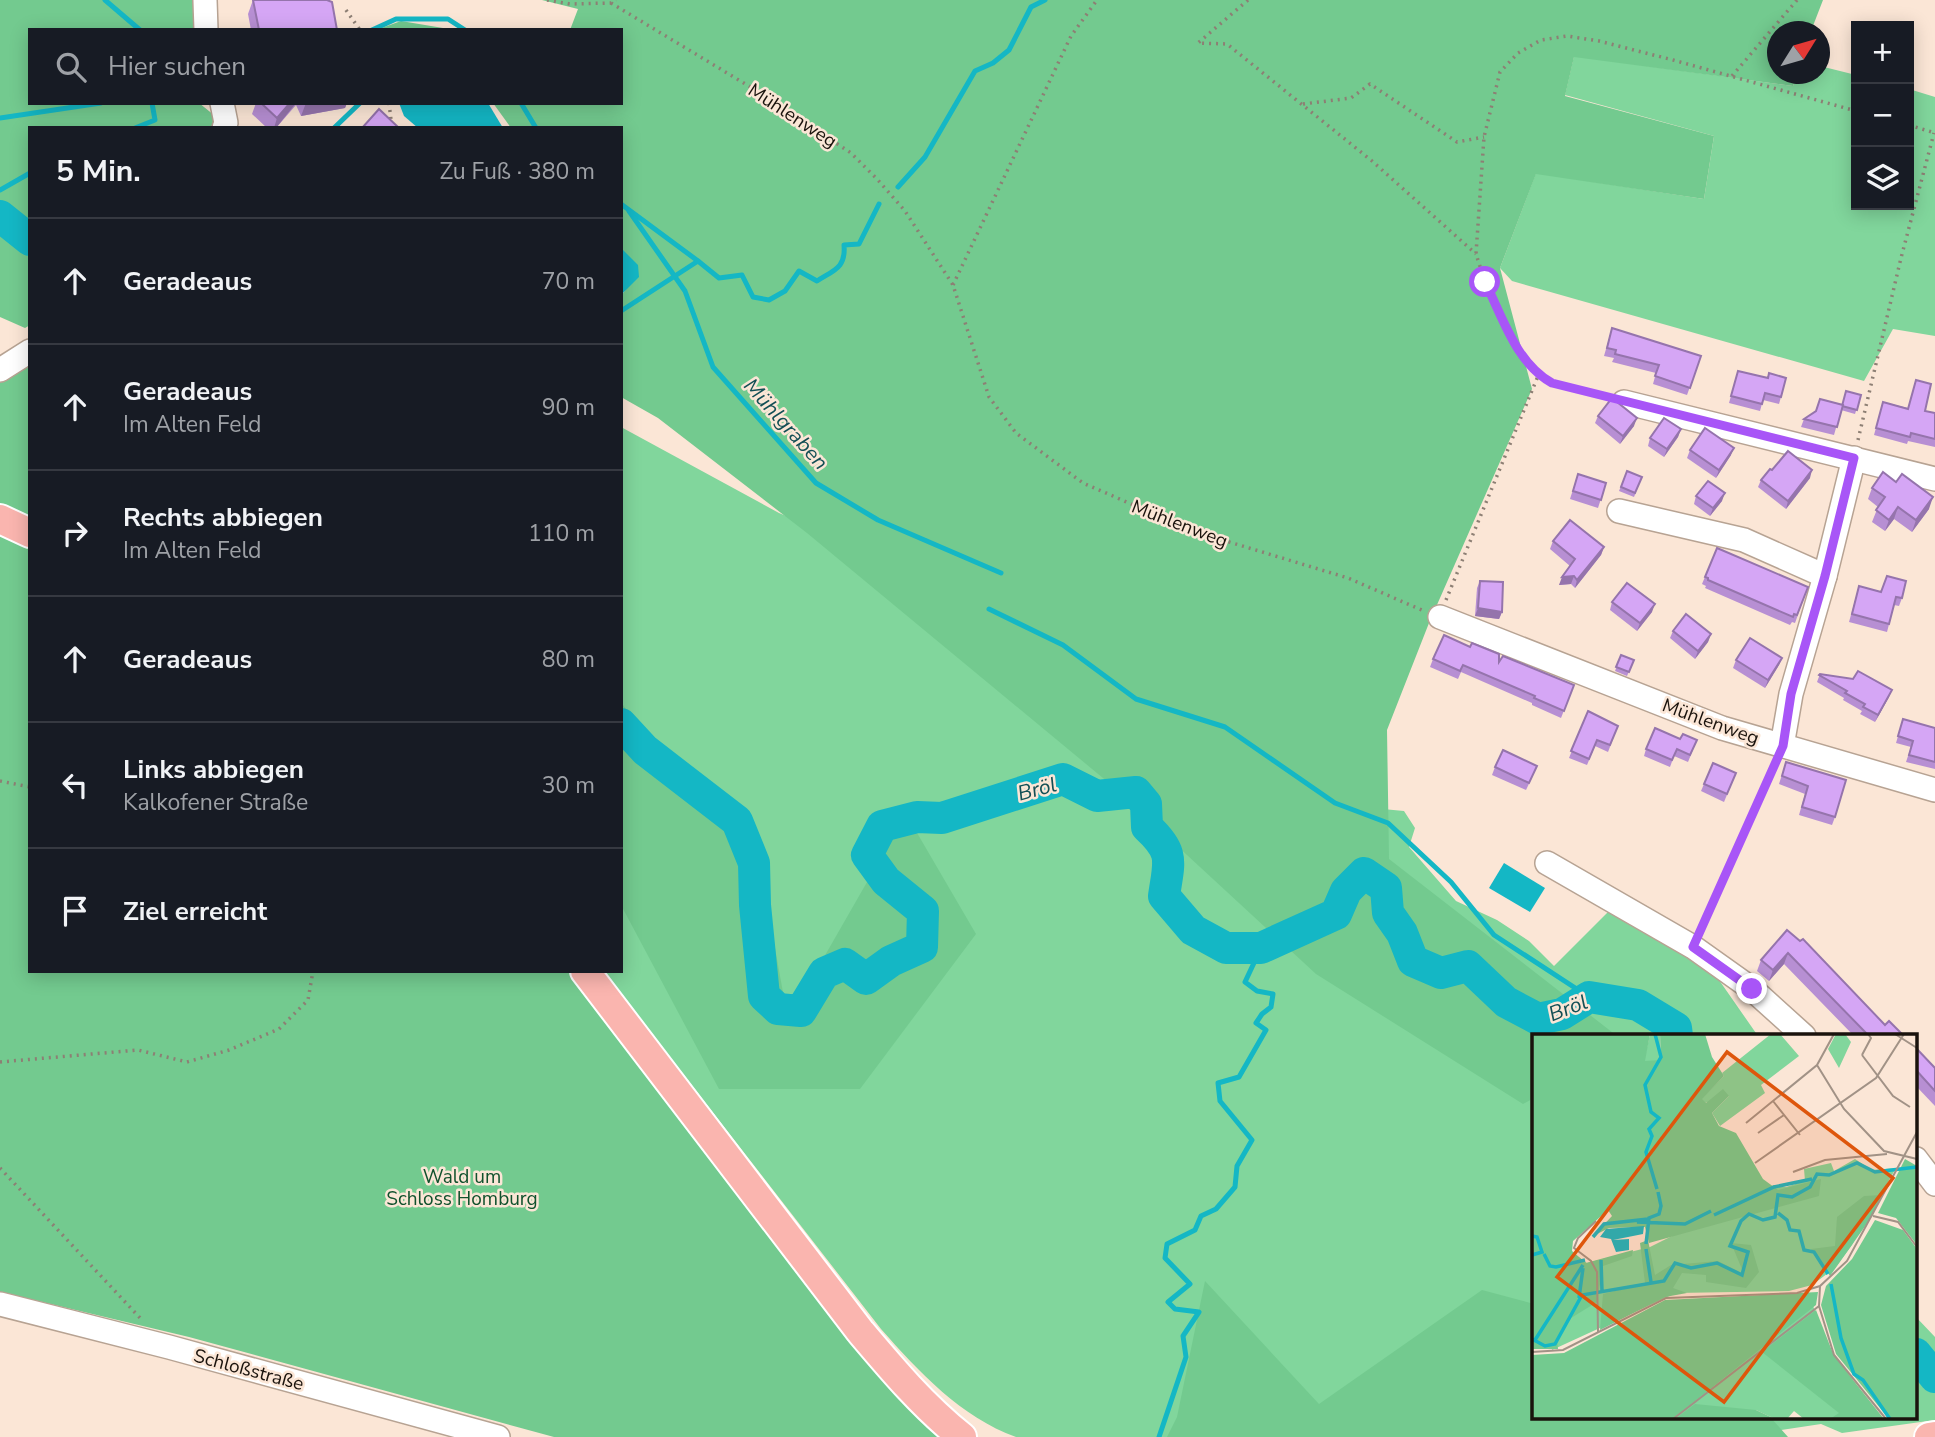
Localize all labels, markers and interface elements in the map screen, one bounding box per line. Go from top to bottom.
north arrow [1767,21,1830,84]
map controls [1851,21,1914,210]
button: + [1851,21,1914,84]
search box [28,28,623,105]
icon: search [52,48,90,86]
text: Hier suchen [108,49,246,84]
street label: Mühlenweg [743,77,842,154]
button: − [1851,84,1914,147]
button: layers [1851,147,1914,210]
text: 5 Min. [56,151,141,192]
text: Zu Fuß · 380 m [439,156,595,187]
icon: ahead [56,262,94,300]
text: Geradeaus [123,264,252,299]
text: 70 m [542,266,595,297]
route start [1469,266,1500,297]
water label: Mühlgraben [737,372,835,476]
text: Geradeaus [123,374,252,409]
icon: ahead [56,388,94,426]
text: 90 m [542,392,595,423]
text: Im Alten Feld [123,409,262,440]
street label: Mühlenweg [1128,494,1232,554]
text: Rechts abbiegen [123,500,323,535]
icon: right [56,514,94,552]
text: 110 m [528,518,595,549]
text: Im Alten Feld [123,535,262,566]
icon: ahead [56,640,94,678]
text: Geradeaus [123,642,252,677]
text: 80 m [542,644,595,675]
street label: Mühlenweg [1659,692,1763,751]
text: Links abbiegen [123,752,304,787]
icon: left [56,766,94,804]
text: 30 m [542,770,595,801]
water label: Bröl [1014,770,1060,808]
text: Kalkofener Straße [123,787,308,818]
icon: arrive [56,892,94,930]
text: Ziel erreicht [123,894,267,929]
route end [1736,973,1767,1004]
water label: Bröl [1545,988,1591,1028]
inset map [1532,1034,1918,1420]
park label: Wald um Schloss Homburg [386,1164,538,1212]
street label: Schloßstraße [191,1343,307,1397]

